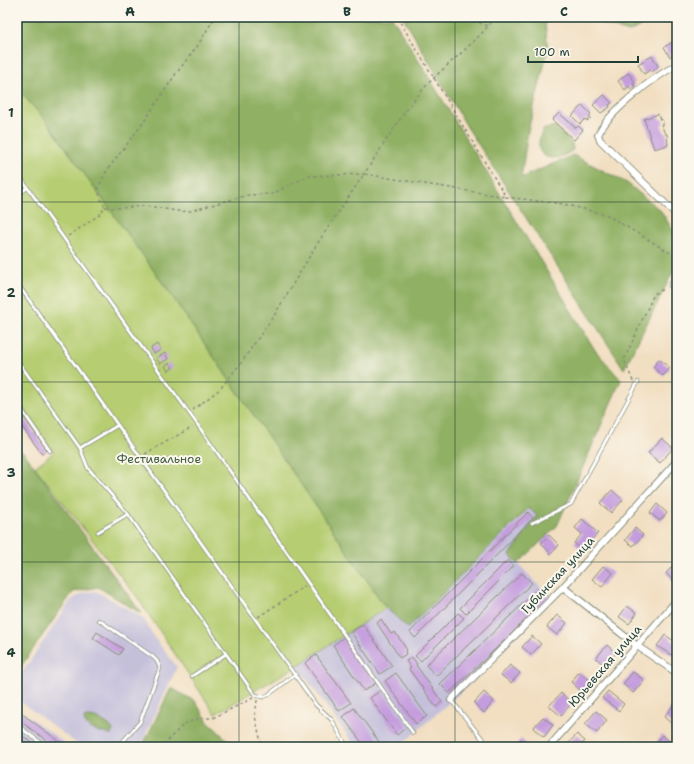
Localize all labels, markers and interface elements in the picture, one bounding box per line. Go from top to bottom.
text: A [125,3,135,20]
text: B [343,3,351,20]
text: C [560,3,568,20]
scale bar [528,38,638,64]
text: 100 m [534,44,570,60]
text: 1 [8,104,14,121]
text: 2 [6,284,16,301]
park label: Фестивальное [117,451,201,467]
text: 3 [6,464,16,481]
street label: Губинская улица [518,532,598,617]
street label: Юрьевская улица [565,621,645,710]
text: 4 [6,644,16,661]

